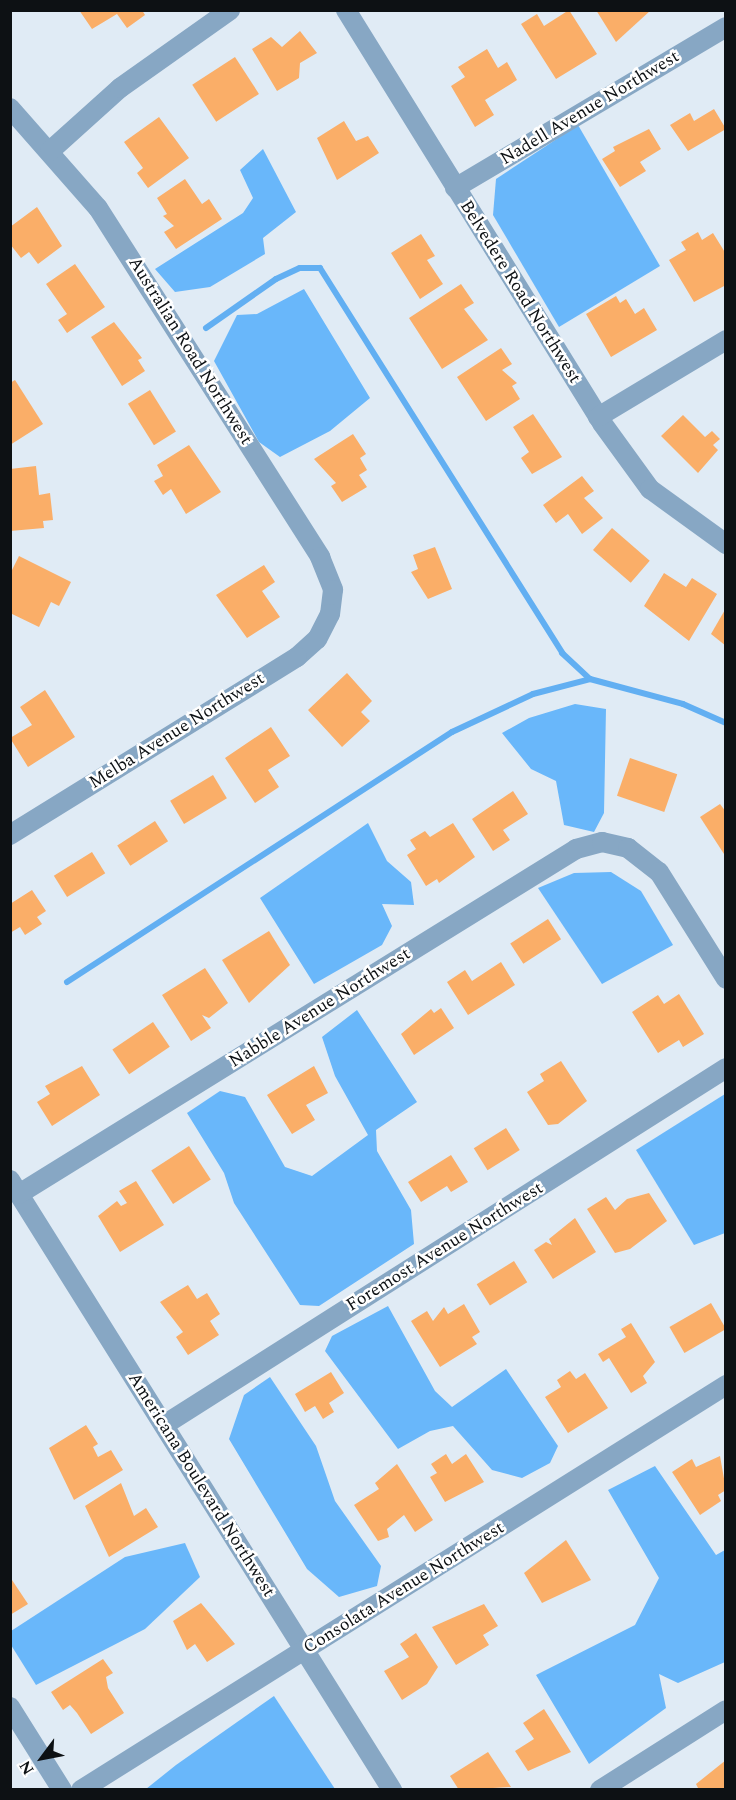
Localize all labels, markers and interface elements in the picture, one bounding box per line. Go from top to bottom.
street label: Nadell Avenue Northwest [497,46,683,170]
street label: Belvedere Road Northwest [455,196,585,388]
street label: Australian Road Northwest [123,253,257,449]
street label: Melba Avenue Northwest [85,668,269,794]
street label: Nabble Avenue Northwest [225,943,415,1073]
street label: Foremost Avenue Northwest [343,1177,547,1317]
street label: Americana Boulevard Northwest [123,1369,279,1601]
street label: Consolata Avenue Northwest [300,1517,508,1659]
north arrow [12,1728,72,1788]
text: N [13,1756,40,1779]

